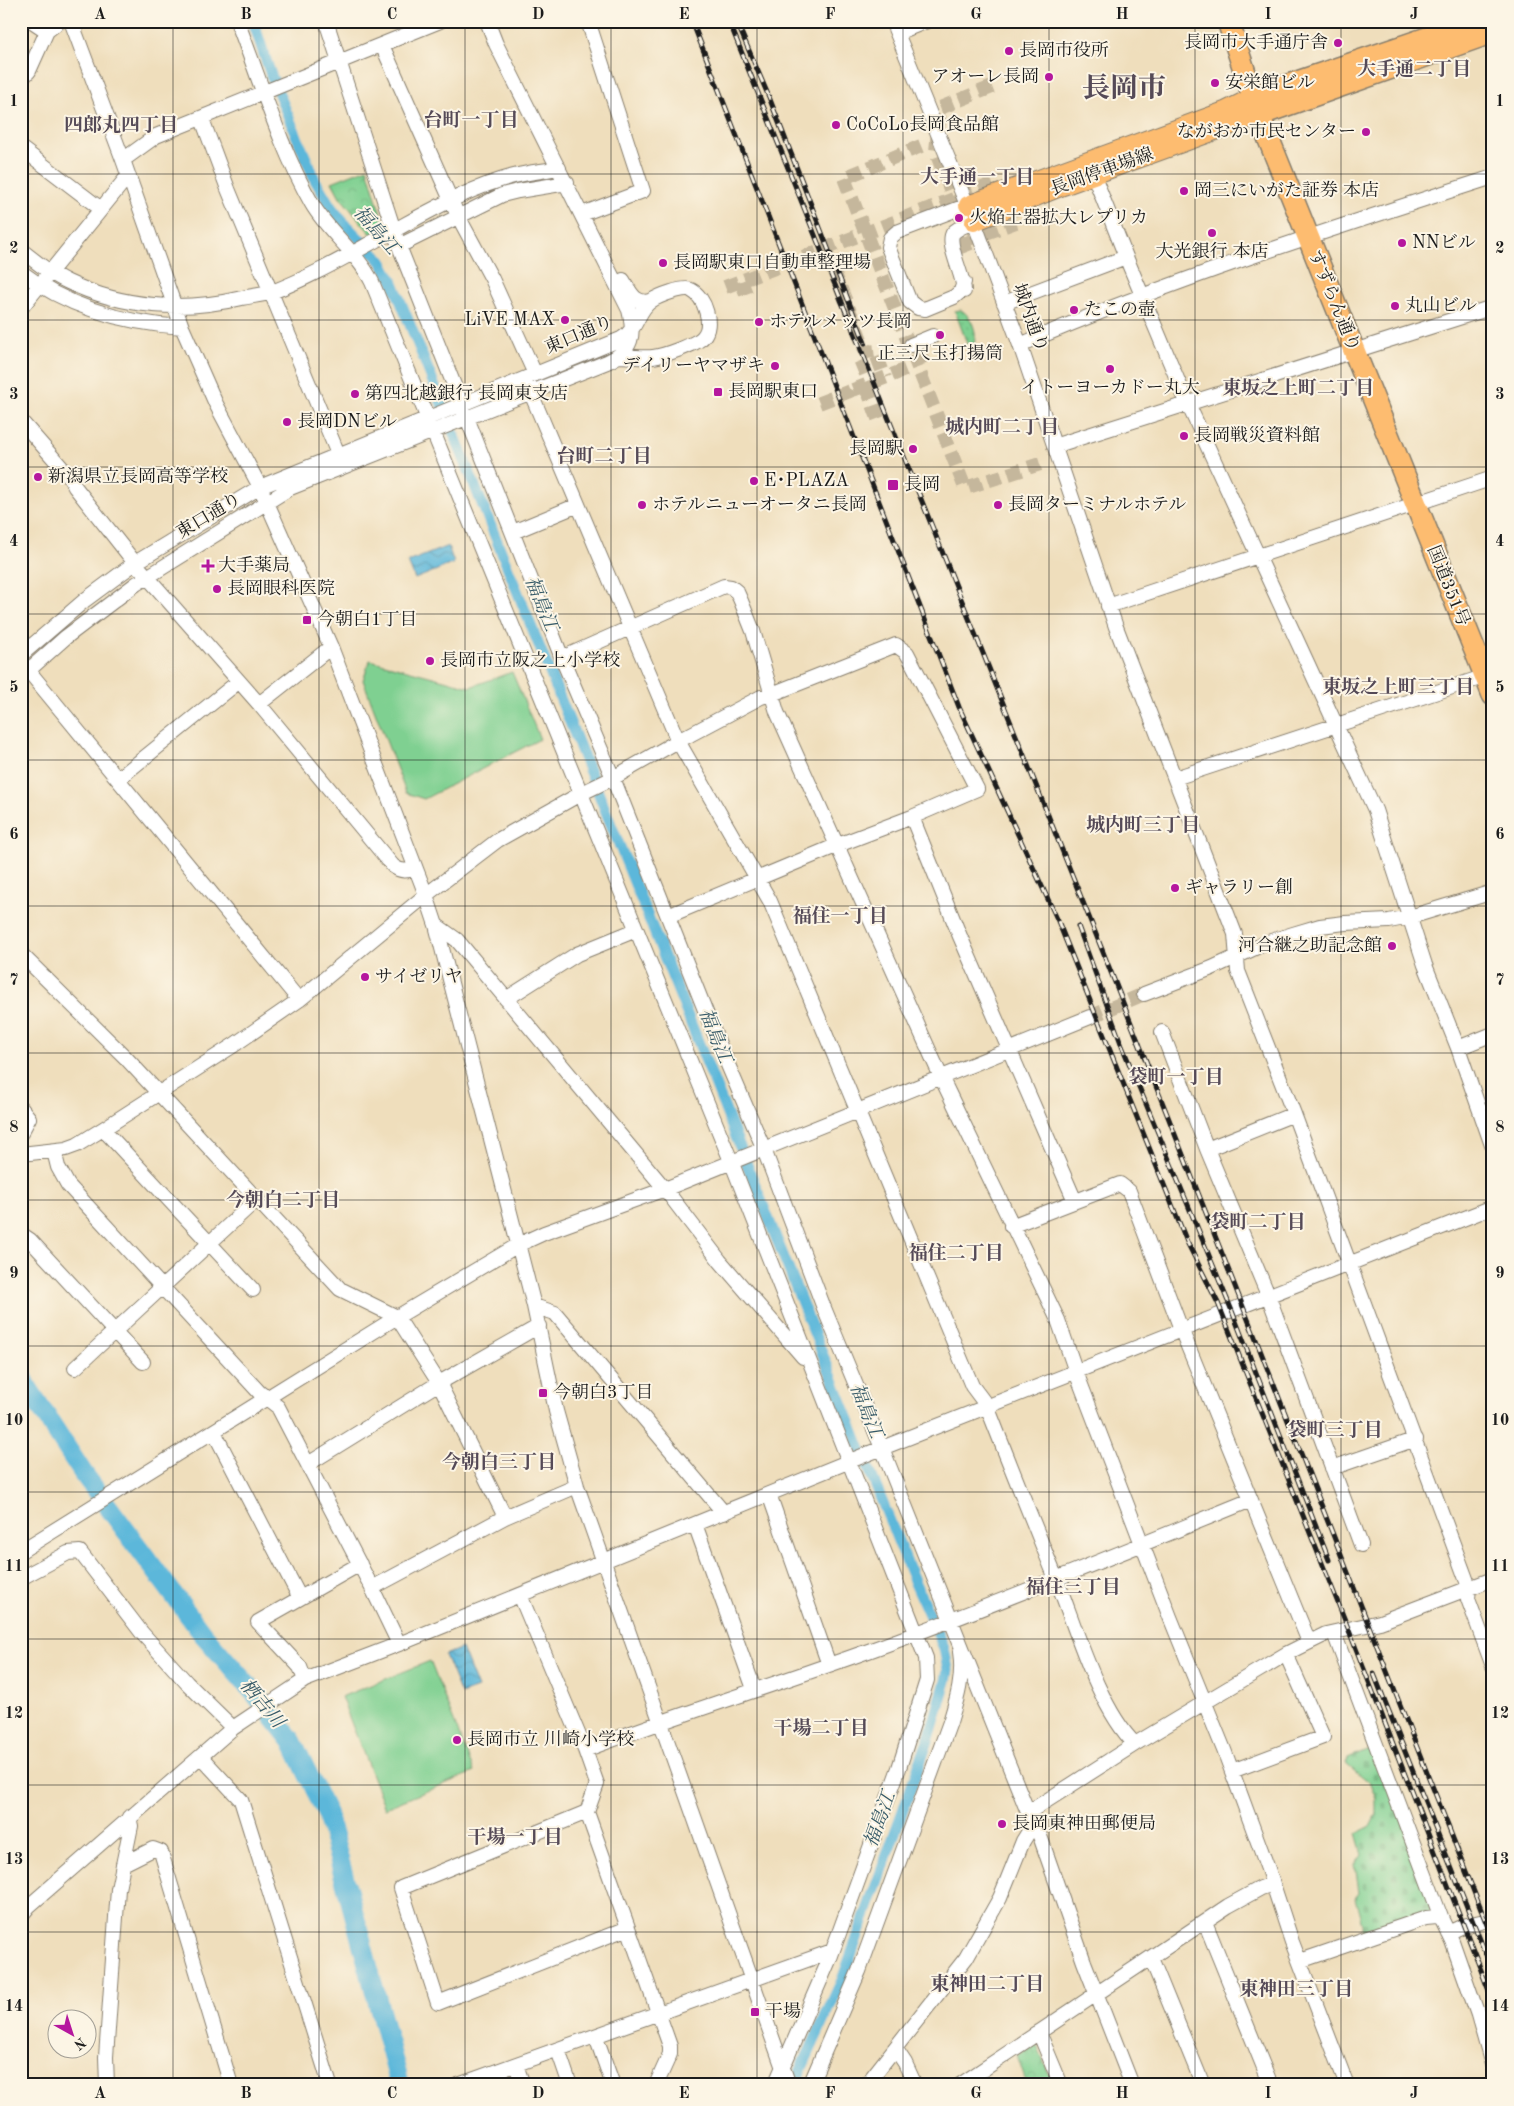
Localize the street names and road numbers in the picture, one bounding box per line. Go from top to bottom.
street label: 長岡停車場線 [1047,143,1156,199]
street label: すずらん通り [1305,247,1364,355]
street label: 城内通り [1009,280,1053,355]
street label: 東口通り [542,311,616,357]
street label: 東口通り [172,488,244,542]
street label: 国道351号 [1424,542,1474,629]

